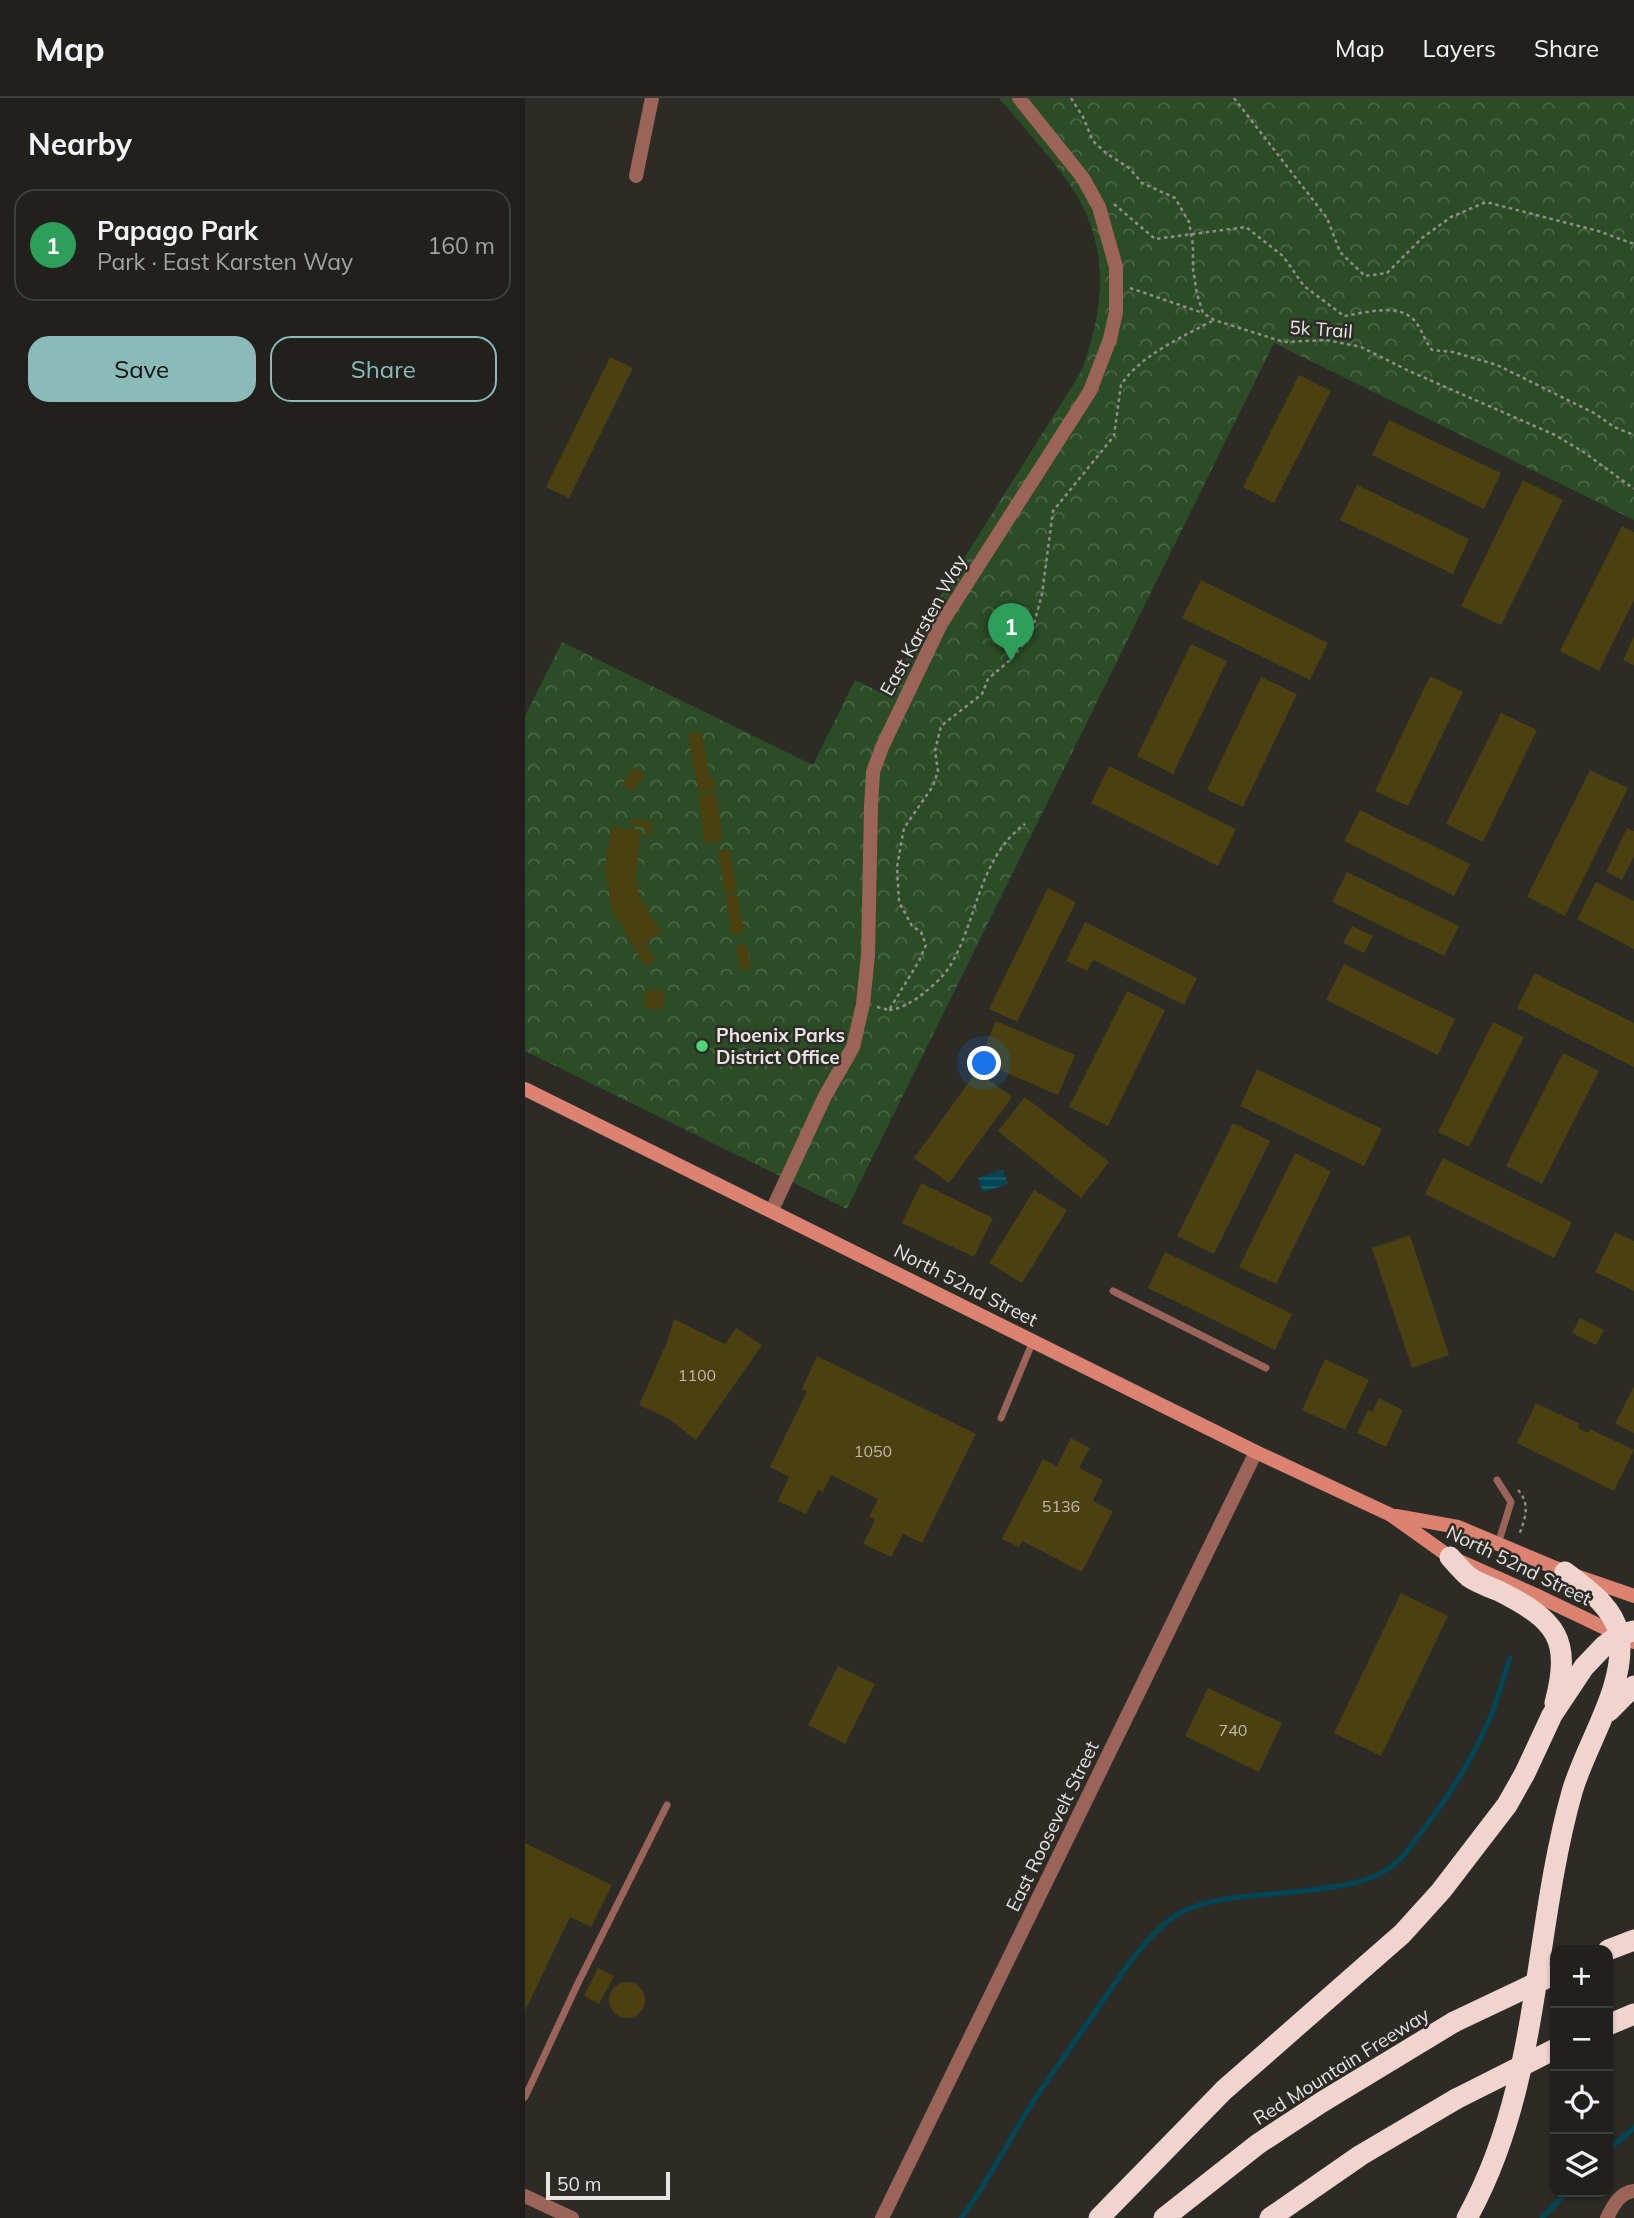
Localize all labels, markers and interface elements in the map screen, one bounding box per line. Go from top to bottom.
text: Map [35,28,105,69]
text: Map [1335,33,1384,63]
text: Layers [1422,33,1496,63]
text: Share [1534,33,1599,63]
text: Nearby [28,125,132,163]
text: Papago Park [97,214,258,247]
text: 1 [46,231,60,260]
text: 160 m [427,231,495,260]
text: Park · East Karsten Way [97,247,353,276]
street label: 5k Trail [1289,315,1353,343]
button: Save [28,336,256,402]
button: Share [270,336,497,402]
street label: East Karsten Way [874,550,972,700]
pin: 1 [988,603,1034,661]
place label: Phoenix Parks District Office [716,1023,845,1069]
marker: Phoenix Parks District Office [694,1038,710,1054]
your location [967,1046,1001,1080]
street label: North 52nd Street [890,1238,1042,1332]
house number: 1100 [678,1365,716,1385]
house number: 1050 [854,1441,892,1461]
house number: 5136 [1042,1496,1080,1516]
street label: North 52nd Street [1443,1520,1596,1611]
house number: 740 [1219,1720,1247,1740]
street label: East Roosevelt Street [1000,1737,1104,1915]
map controls [1550,1945,1613,2197]
button: + [1550,1945,1613,2008]
street label: Red Mountain Freeway [1249,2002,1433,2130]
button: − [1550,2008,1613,2071]
button: locate [1550,2071,1613,2134]
button: layers [1550,2134,1613,2197]
scale bar [546,2169,670,2201]
text: 50 m [557,2172,601,2196]

